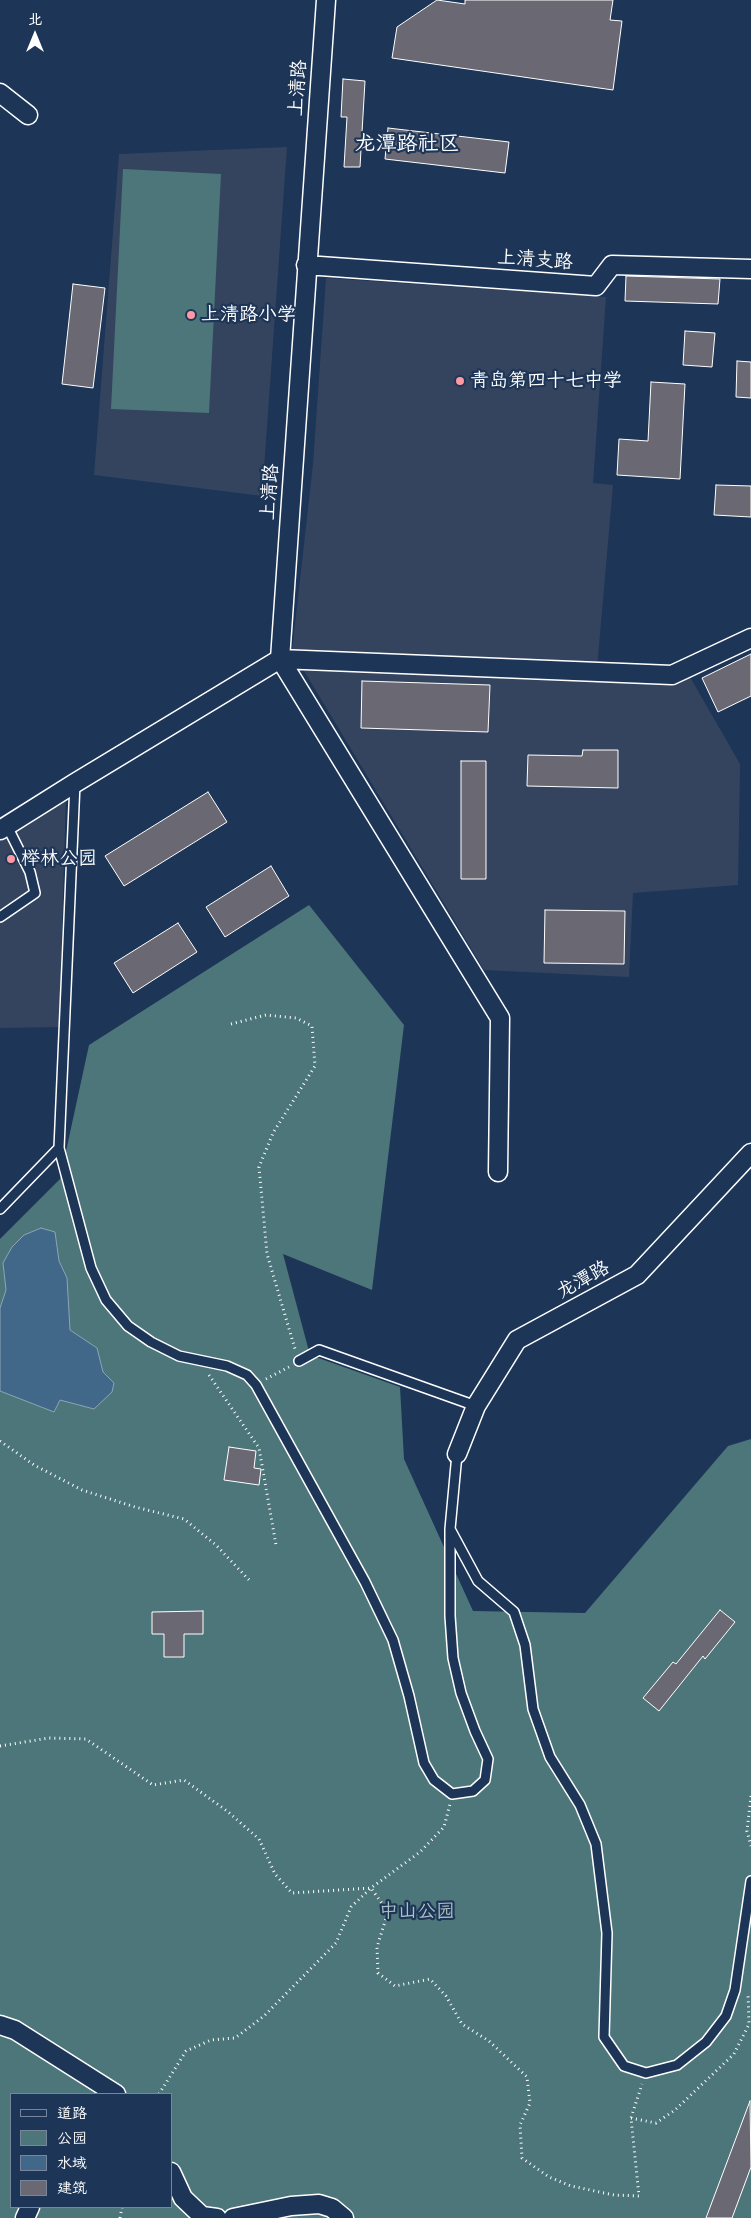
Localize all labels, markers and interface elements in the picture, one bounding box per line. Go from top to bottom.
north arrow [10,10,60,60]
text: 北 [28,11,42,28]
street label: 上清路 [285,59,311,117]
district label: 龙潭路社区 [355,131,459,157]
street label: 上清支路 [496,246,574,274]
place label: 上清路小学 [201,304,296,326]
marker: 上清路小学 [185,309,197,321]
place label: 青岛第四十七中学 [470,370,622,392]
marker: 青岛第四十七中学 [454,375,466,387]
street label: 上清路 [257,463,283,521]
place label: 榉林公园 [21,848,97,870]
marker: 榉林公园 [5,853,17,865]
street label: 龙潭路 [553,1256,613,1304]
park label: 中山公园 [379,1901,455,1923]
legend [10,2093,172,2208]
text: 道路 [57,2104,87,2122]
text: 公园 [57,2129,87,2147]
text: 水域 [57,2154,87,2172]
text: 建筑 [57,2179,87,2197]

